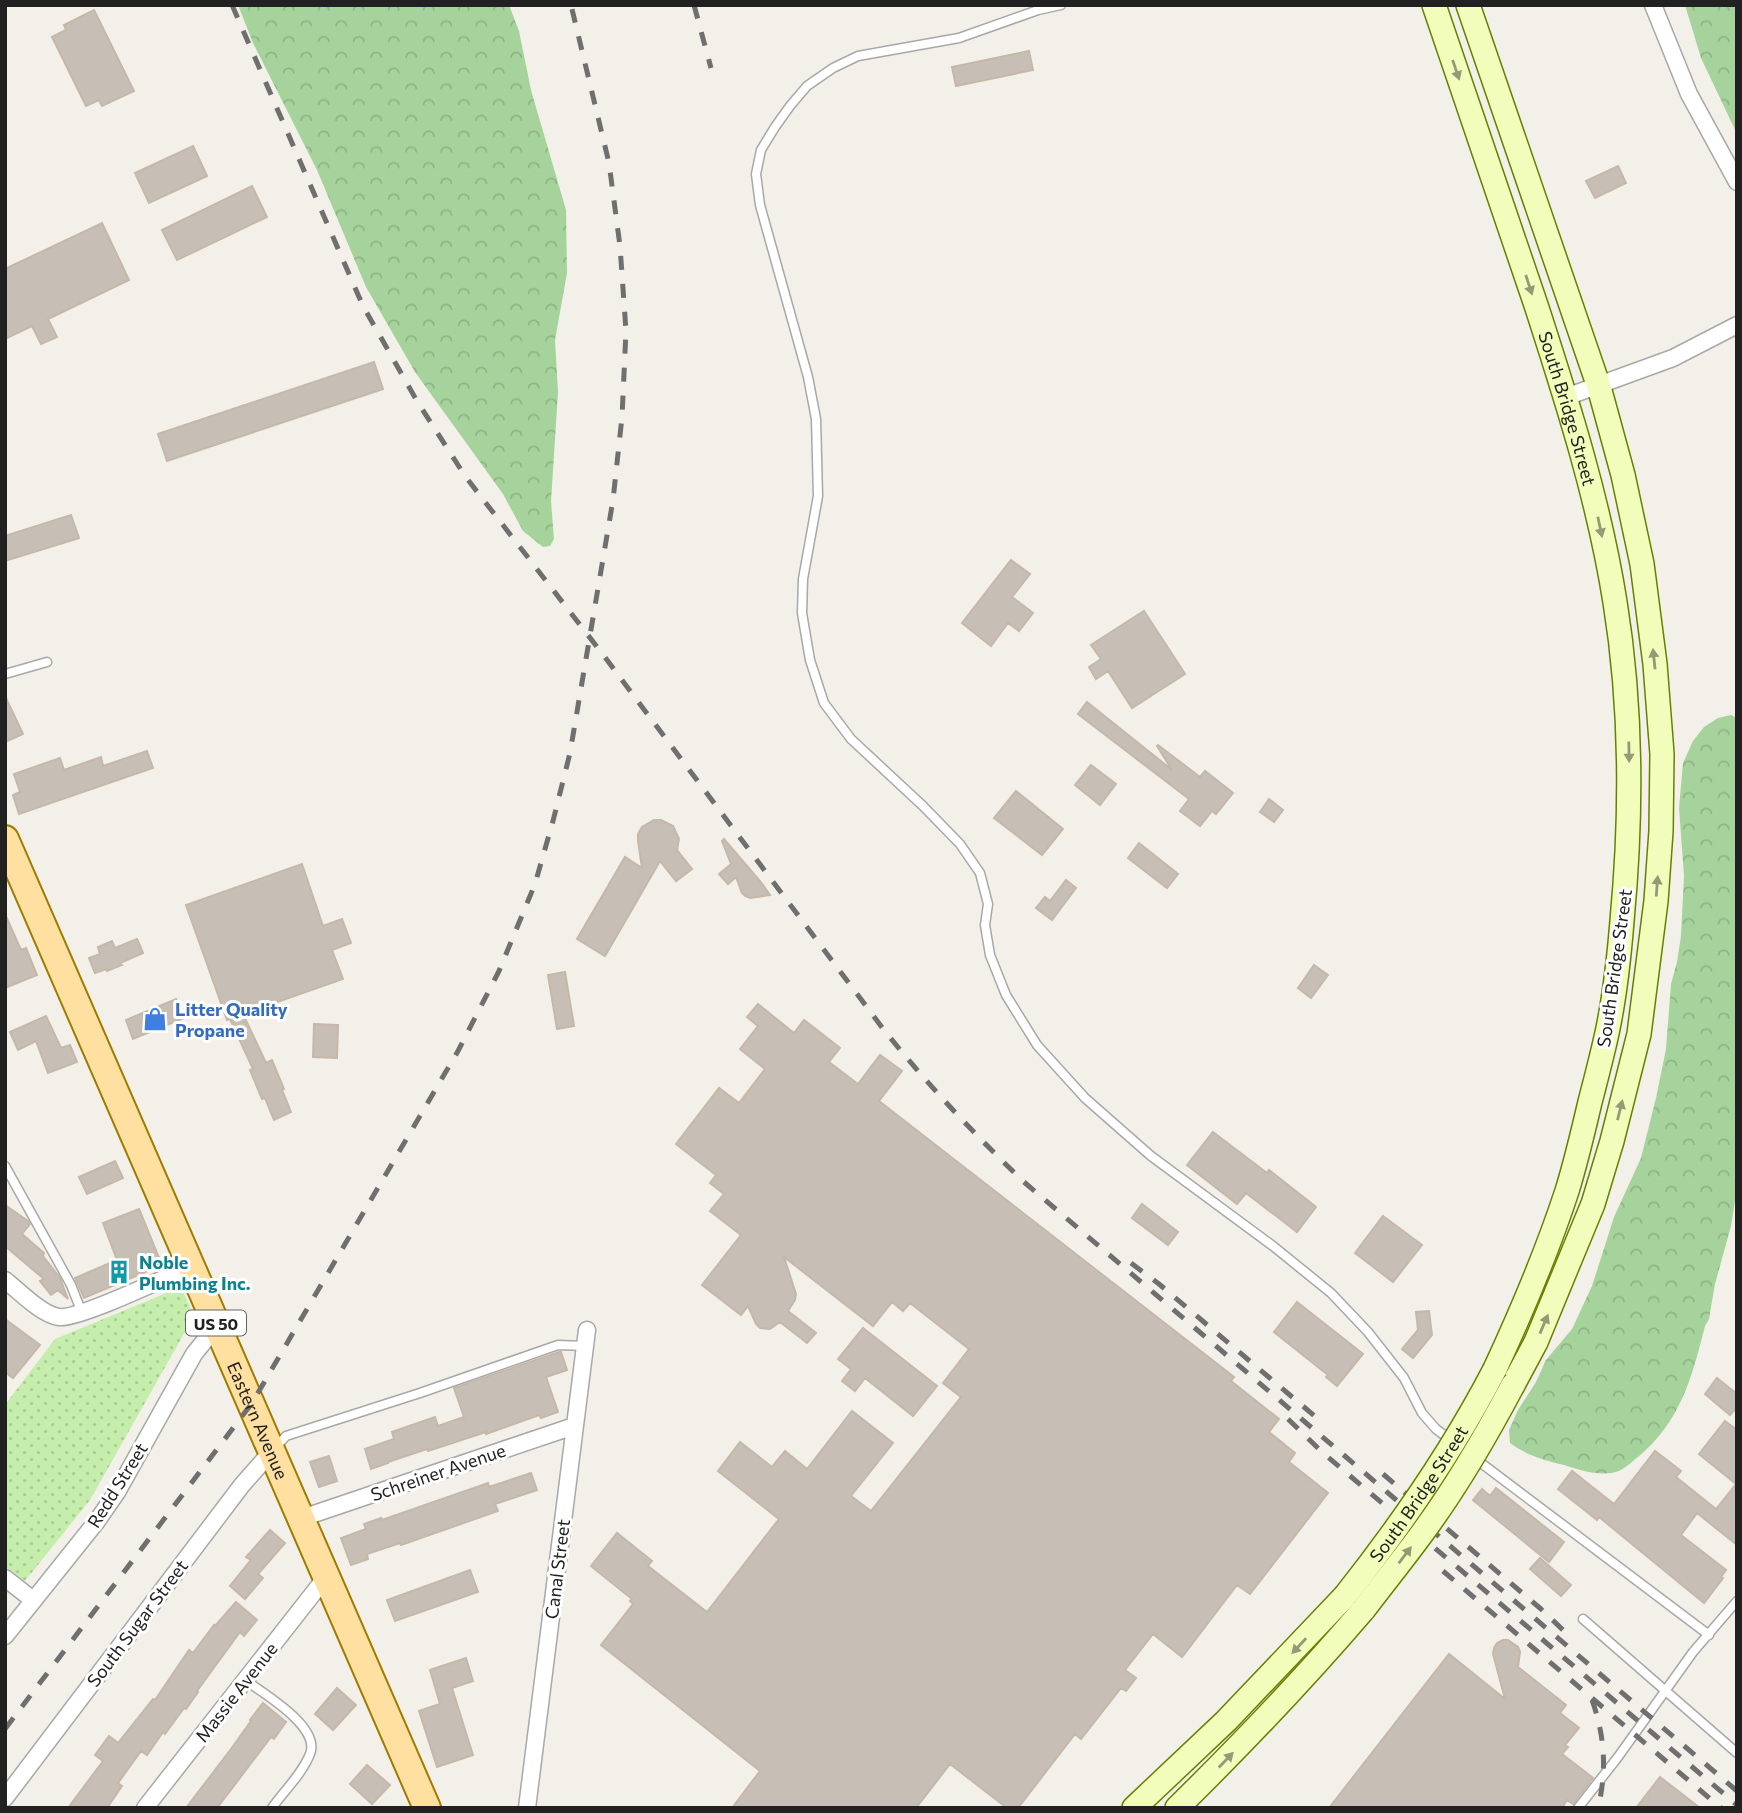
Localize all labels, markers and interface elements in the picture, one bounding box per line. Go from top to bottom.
one-way arrow [1451,59,1462,80]
one-way arrow [1524,275,1535,296]
street label: South Bridge Street [1534,328,1601,488]
one-way arrow [1595,516,1606,538]
one-way arrow [1648,648,1659,670]
one-way arrow [1623,741,1635,763]
one-way arrow [1652,875,1663,897]
street label: South Bridge Street [1592,887,1636,1049]
place label: Litter Quality Propane [175,998,288,1041]
shop icon: Litter Quality Propane [141,1005,169,1033]
one-way arrow [1615,1099,1626,1121]
place label: Noble Plumbing Inc. [139,1251,251,1294]
building icon: Noble Plumbing Inc. [105,1258,133,1286]
road number: US 50 [186,1310,246,1336]
one-way arrow [1538,1314,1550,1334]
street label: Eastern Avenue [223,1358,293,1482]
street label: South Bridge Street [1364,1422,1472,1566]
street label: Redd Street [82,1438,152,1532]
street label: Schreiner Avenue [368,1439,508,1505]
street label: Canal Street [540,1518,574,1620]
one-way arrow [1398,1547,1413,1565]
street label: South Sugar Street [82,1555,192,1691]
one-way arrow [1291,1637,1307,1655]
street label: Massie Avenue [190,1638,282,1746]
one-way arrow [1217,1751,1234,1768]

